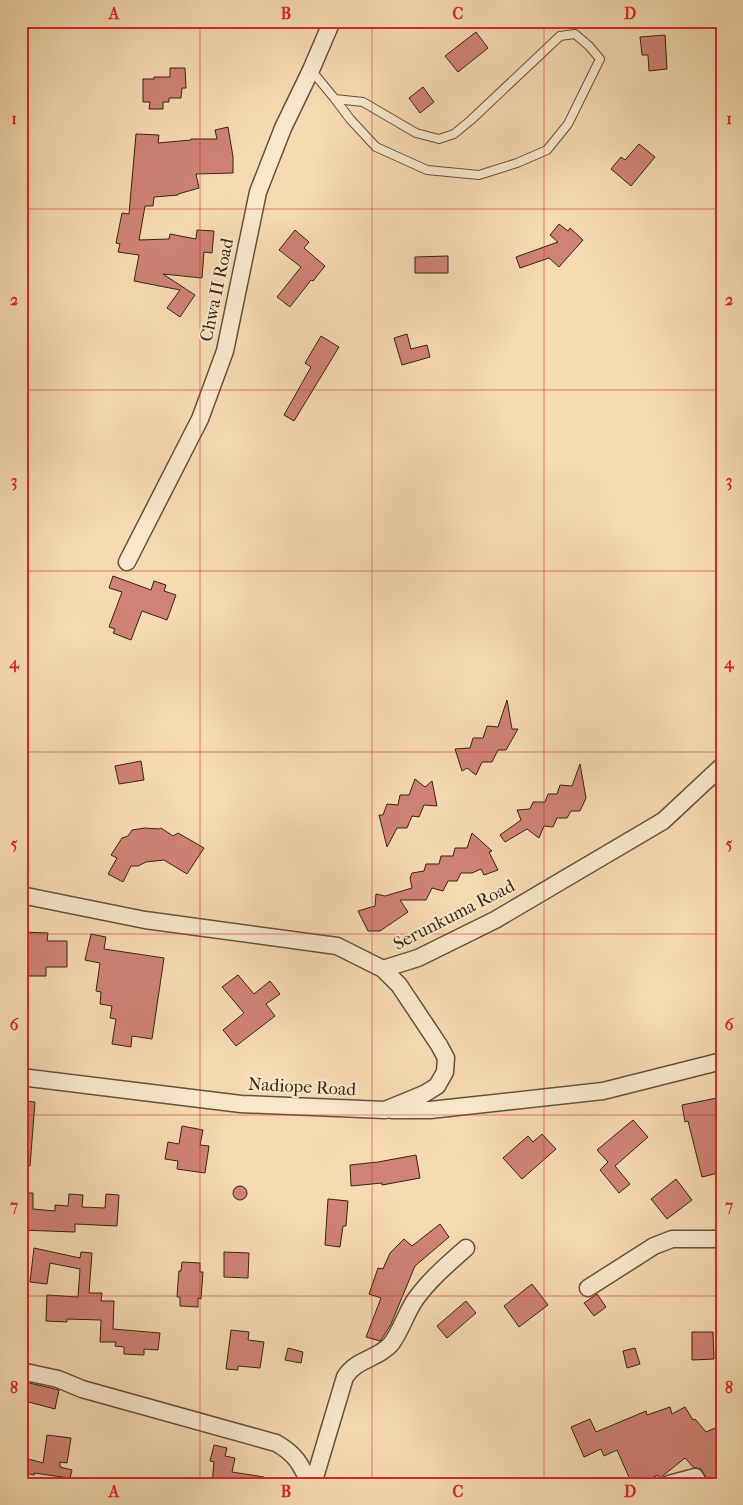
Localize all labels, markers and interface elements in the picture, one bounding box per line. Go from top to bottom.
text: A [108,4,120,23]
text: B [281,4,291,23]
text: C [453,4,464,23]
text: D [624,4,636,23]
text: 1 [11,109,17,128]
text: 1 [726,109,732,128]
street label: Chwa II Road [196,236,238,344]
text: 2 [10,290,18,309]
text: 2 [725,290,733,309]
text: 3 [11,471,17,491]
text: 3 [726,471,732,491]
text: 4 [8,653,20,673]
text: 4 [723,653,735,673]
text: 5 [11,834,18,853]
text: 5 [726,834,733,853]
street label: Serunkuma Road [390,875,518,955]
text: 6 [10,1015,19,1034]
text: 6 [725,1015,734,1034]
street label: Nadiope Road [247,1074,357,1100]
text: 7 [9,1196,18,1215]
text: 7 [724,1196,733,1215]
text: 8 [10,1378,18,1397]
text: 8 [725,1378,733,1397]
text: A [108,1482,120,1501]
text: B [281,1482,291,1501]
text: C [453,1482,464,1501]
text: D [624,1482,636,1501]

